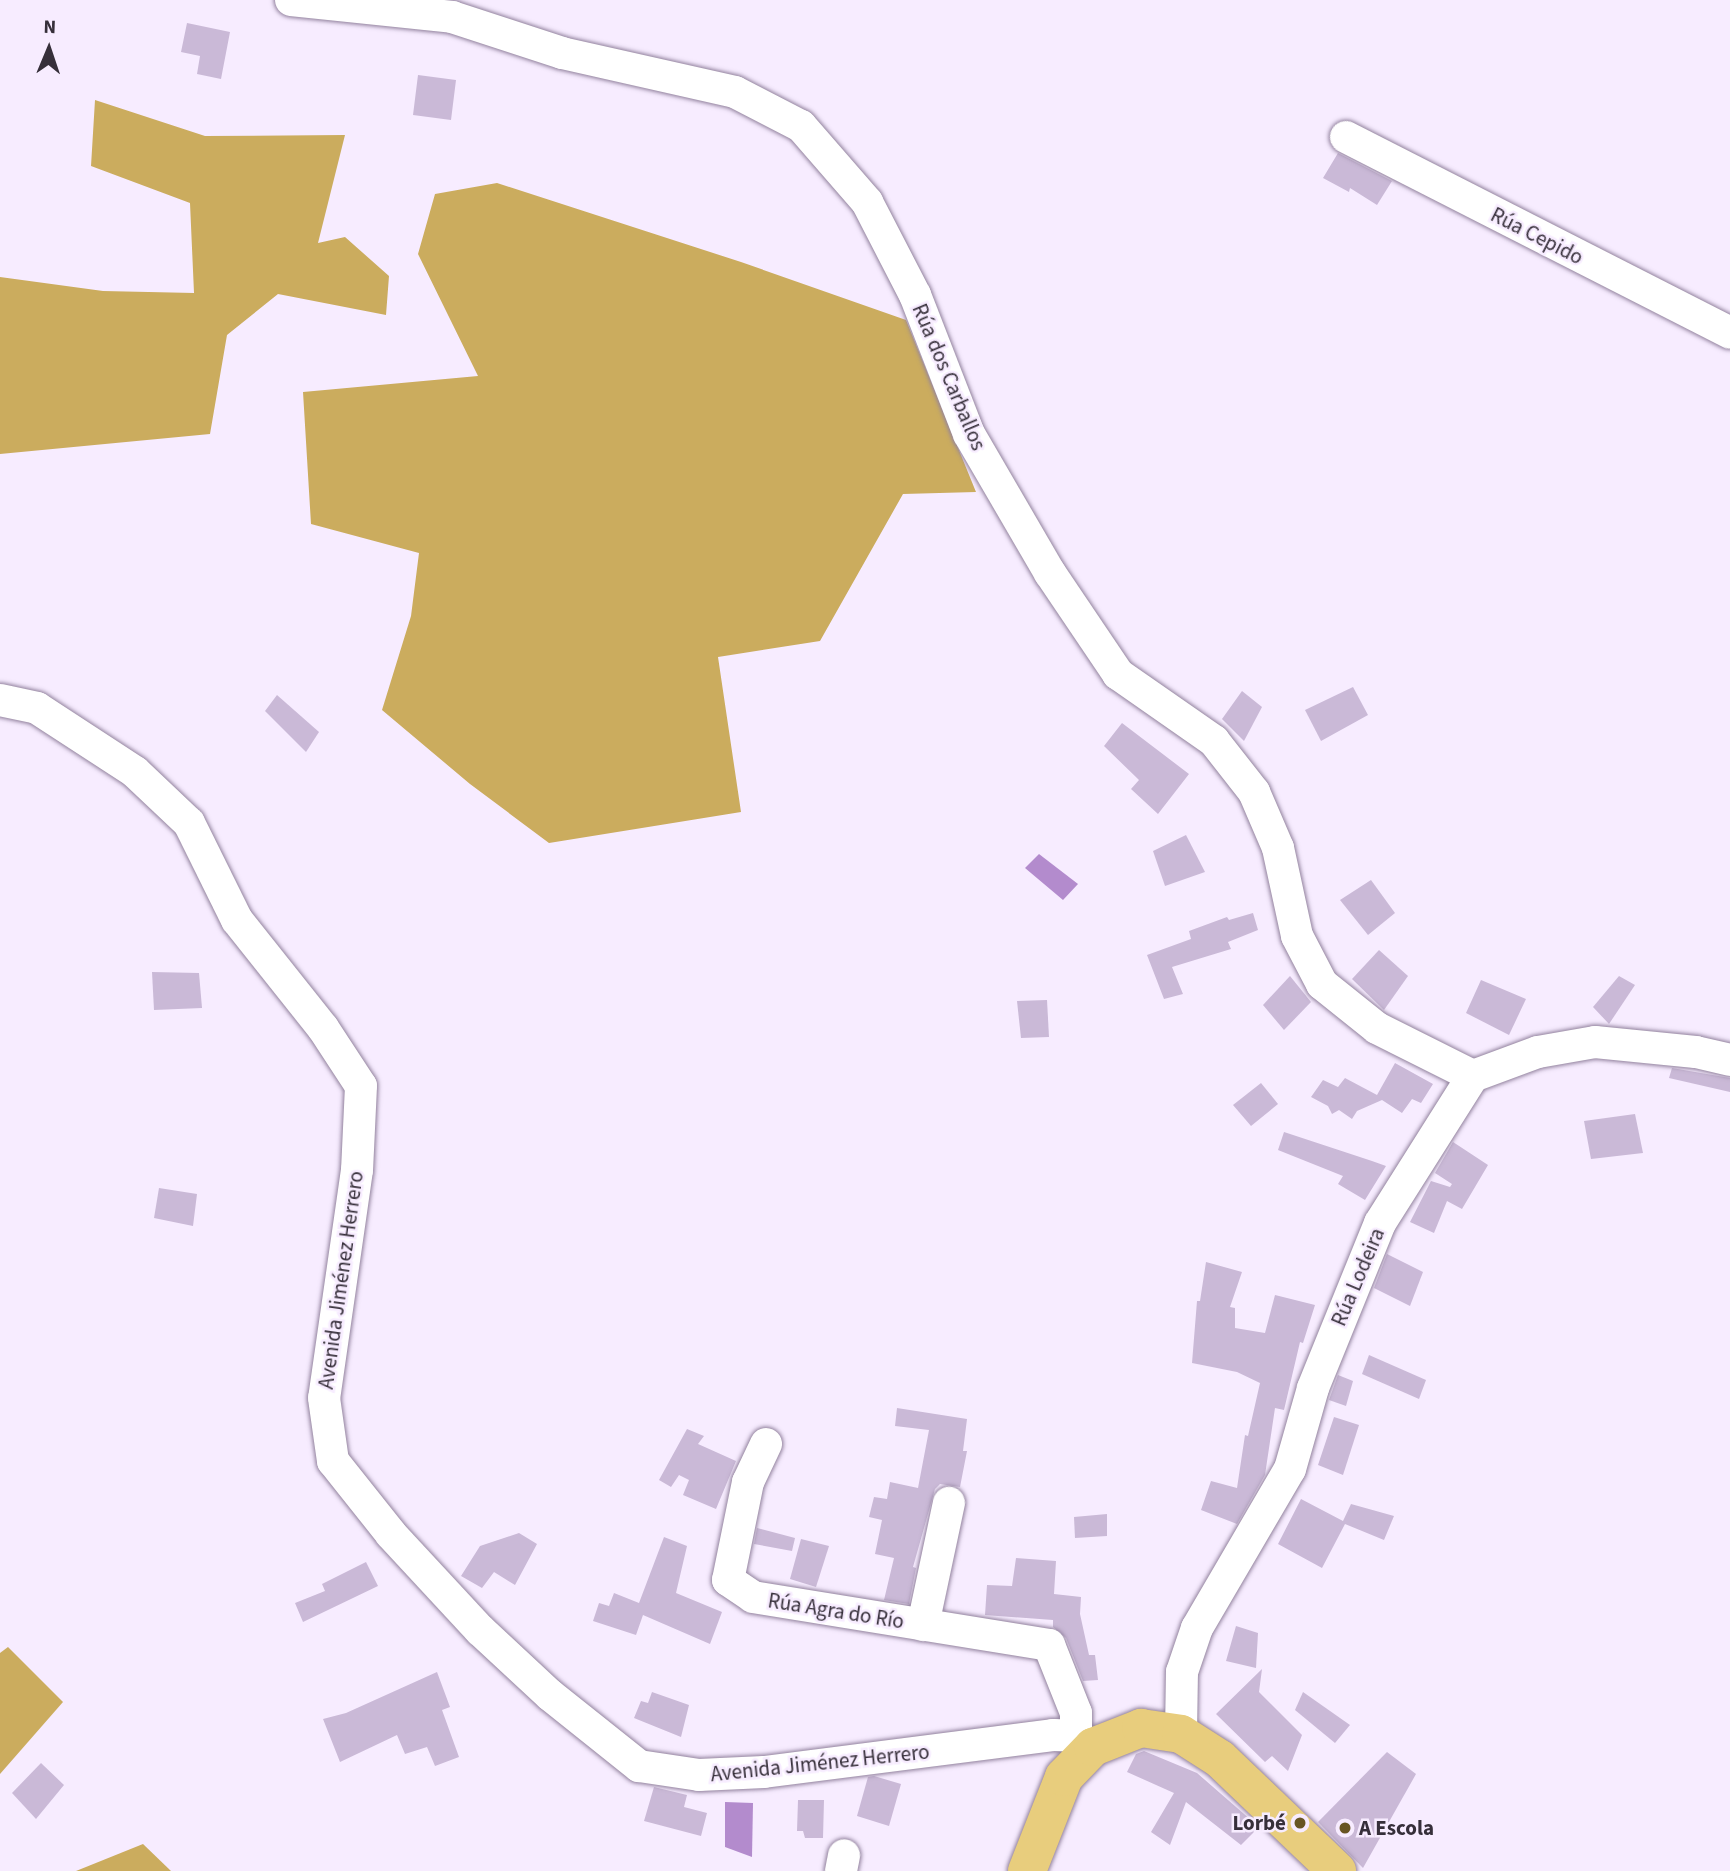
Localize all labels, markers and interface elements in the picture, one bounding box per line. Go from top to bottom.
north arrow [14,14,84,84]
text: N [43,14,57,41]
street label: Rúa Cepido [1487,202,1587,270]
street label: Rúa dos Carballos [907,300,991,454]
street label: Avenida Jiménez Herrero [313,1169,369,1391]
street label: Rúa Lodeira [1326,1224,1390,1330]
street label: Rúa Agra do Río [766,1588,906,1634]
street label: Avenida Jiménez Herrero [709,1739,931,1787]
place label: Lorbé [1232,1810,1286,1836]
marker: Lorbé [1292,1815,1308,1831]
place label: A Escola [1359,1815,1434,1841]
marker: A Escola [1337,1820,1353,1836]

